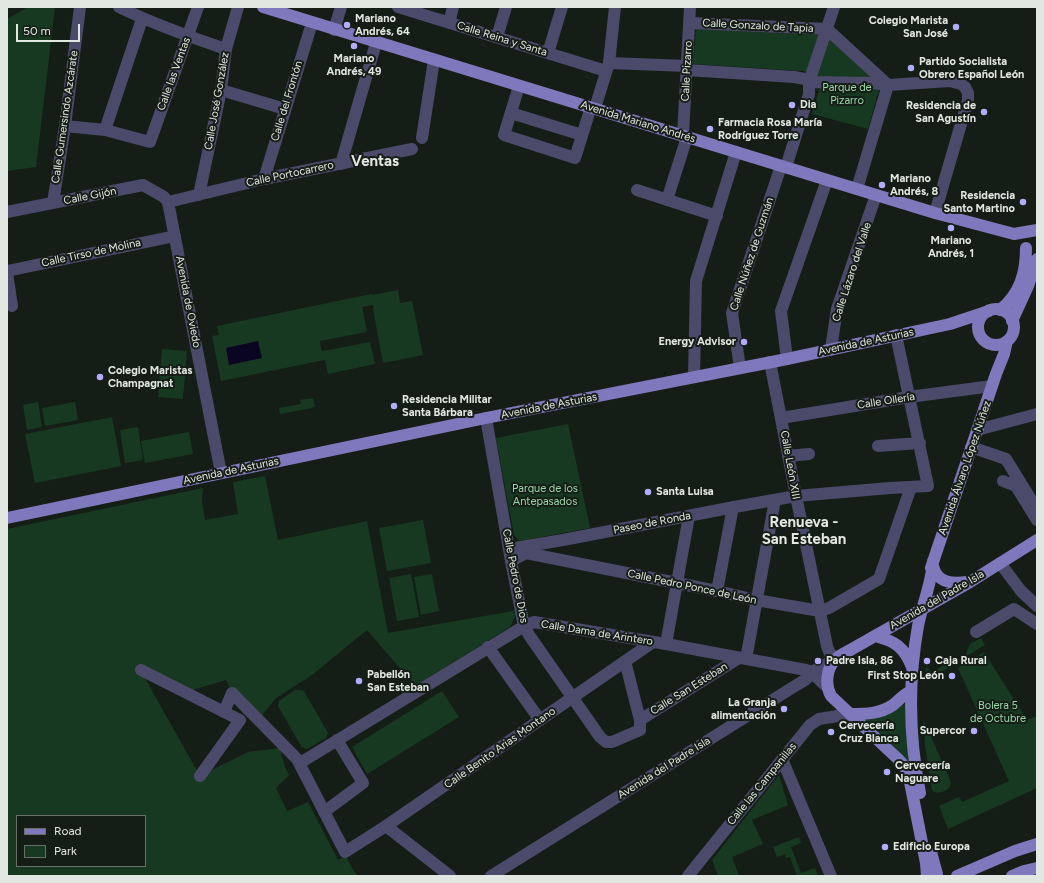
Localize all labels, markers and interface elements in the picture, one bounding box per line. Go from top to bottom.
place label: Mariano Andrés, 64 [355,12,410,38]
place label: Colegio Marista San José [869,14,948,40]
scale bar [18,16,82,42]
street label: Calle Gonzalo de Tapia [702,16,814,36]
street label: Calle Reina y Santa [455,19,549,59]
marker: Mariano Andrés, 64 [342,20,352,30]
marker: Colegio Marista San José [951,22,961,32]
text: 50 m [23,24,51,38]
street label: Calle las Ventas [155,35,193,113]
street label: Calle Pizarro [679,40,695,102]
marker: Mariano Andrés, 49 [349,41,359,51]
street label: Calle Gumersindo Azcárate [49,50,81,184]
street label: Calle José González [202,51,232,151]
place label: Mariano Andrés, 49 [327,52,381,78]
place label: Partido Socialista Obrero Español León [919,55,1024,81]
street label: Calle del Frontón [268,59,306,143]
marker: Partido Socialista Obrero Español León [906,63,916,73]
park label: Parque de Pizarro [822,81,872,107]
street label: Avenida Mariano Andrés [579,98,697,146]
place label: Dia [800,98,816,112]
place label: Residencia de San Agustín [906,99,976,125]
marker: Dia [787,100,797,110]
marker: Residencia de San Agustín [979,107,989,117]
place label: Farmacia Rosa María Rodríguez Torre [718,116,822,142]
marker: Farmacia Rosa María Rodríguez Torre [705,124,715,134]
district label: Ventas [351,153,399,171]
street label: Calle Portocarrero [245,158,335,190]
place label: Mariano Andrés, 8 [890,172,938,198]
marker: Mariano Andrés, 8 [877,180,887,190]
street label: Calle Gijón [62,184,118,208]
place label: Residencia Santo Martino [943,189,1015,215]
street label: Calle Núñez de Guzmán [727,196,777,312]
marker: Residencia Santo Martino [1018,197,1028,207]
street label: Calle Lázaro del Valle [830,221,874,323]
marker: Mariano Andrés, 1 [946,223,956,233]
place label: Mariano Andrés, 1 [928,234,974,260]
street label: Calle Tirso de Molina [40,236,142,270]
street label: Avenida de Oviedo [173,255,203,349]
street label: Avenida de Asturias [817,325,915,359]
place label: Energy Advisor [658,335,736,349]
marker: Energy Advisor [739,337,749,347]
place label: Colegio Maristas Champagnat [108,364,192,390]
marker: Colegio Maristas Champagnat [95,372,105,382]
street label: Avenida de Asturias [500,390,598,422]
street label: Calle Ollería [856,390,916,412]
place label: Residencia Militar Santa Bárbara [402,393,492,419]
street label: Avenida Álvaro López Núñez [936,399,994,537]
marker: Residencia Militar Santa Bárbara [389,401,399,411]
street label: Calle León XIII [777,430,803,500]
street label: Avenida de Asturias [182,454,280,488]
park label: Parque de los Antepasados [512,482,578,508]
place label: Santa Luisa [656,485,714,499]
marker: Santa Luisa [643,487,653,497]
street label: Paseo de Ronda [612,509,692,537]
district label: Renueva - San Esteban [762,514,846,549]
street label: Calle Pedro de Dios [499,528,531,624]
street label: Calle Pedro Ponce de León [626,567,758,607]
street label: Avenida del Padre Isla [887,568,987,632]
street label: Calle Dama de Arintero [540,618,654,648]
place label: Padre Isla, 86 [826,654,893,668]
place label: Caja Rural [935,654,987,668]
marker: Padre Isla, 86 [813,656,823,666]
marker: Caja Rural [922,656,932,666]
street label: Calle San Esteban [648,660,730,718]
place label: Pabellón San Esteban [367,668,429,694]
place label: First Stop León [867,669,944,683]
marker: First Stop León [947,671,957,681]
marker: Pabellón San Esteban [354,676,364,686]
place label: La Granja alimentación [711,696,776,722]
park label: Bolera 5 de Octubre [970,699,1026,725]
street label: Calle Benito Arias Montano [442,704,558,792]
marker: La Granja alimentación [779,704,789,714]
place label: Cervecería Cruz Blanca [839,719,899,745]
place label: Supercor [920,724,966,738]
marker: Supercor [969,726,979,736]
marker: Cervecería Cruz Blanca [826,727,836,737]
street label: Avenida del Padre Isla [615,734,713,802]
street label: Calle las Campanillas [725,740,799,828]
place label: Cervecería Naguare [895,759,950,785]
marker: Cervecería Naguare [882,767,892,777]
legend [16,815,146,867]
text: Road [54,824,82,838]
place label: Edificio Europa [893,840,970,854]
marker: Edificio Europa [880,842,890,852]
text: Park [54,844,77,858]

